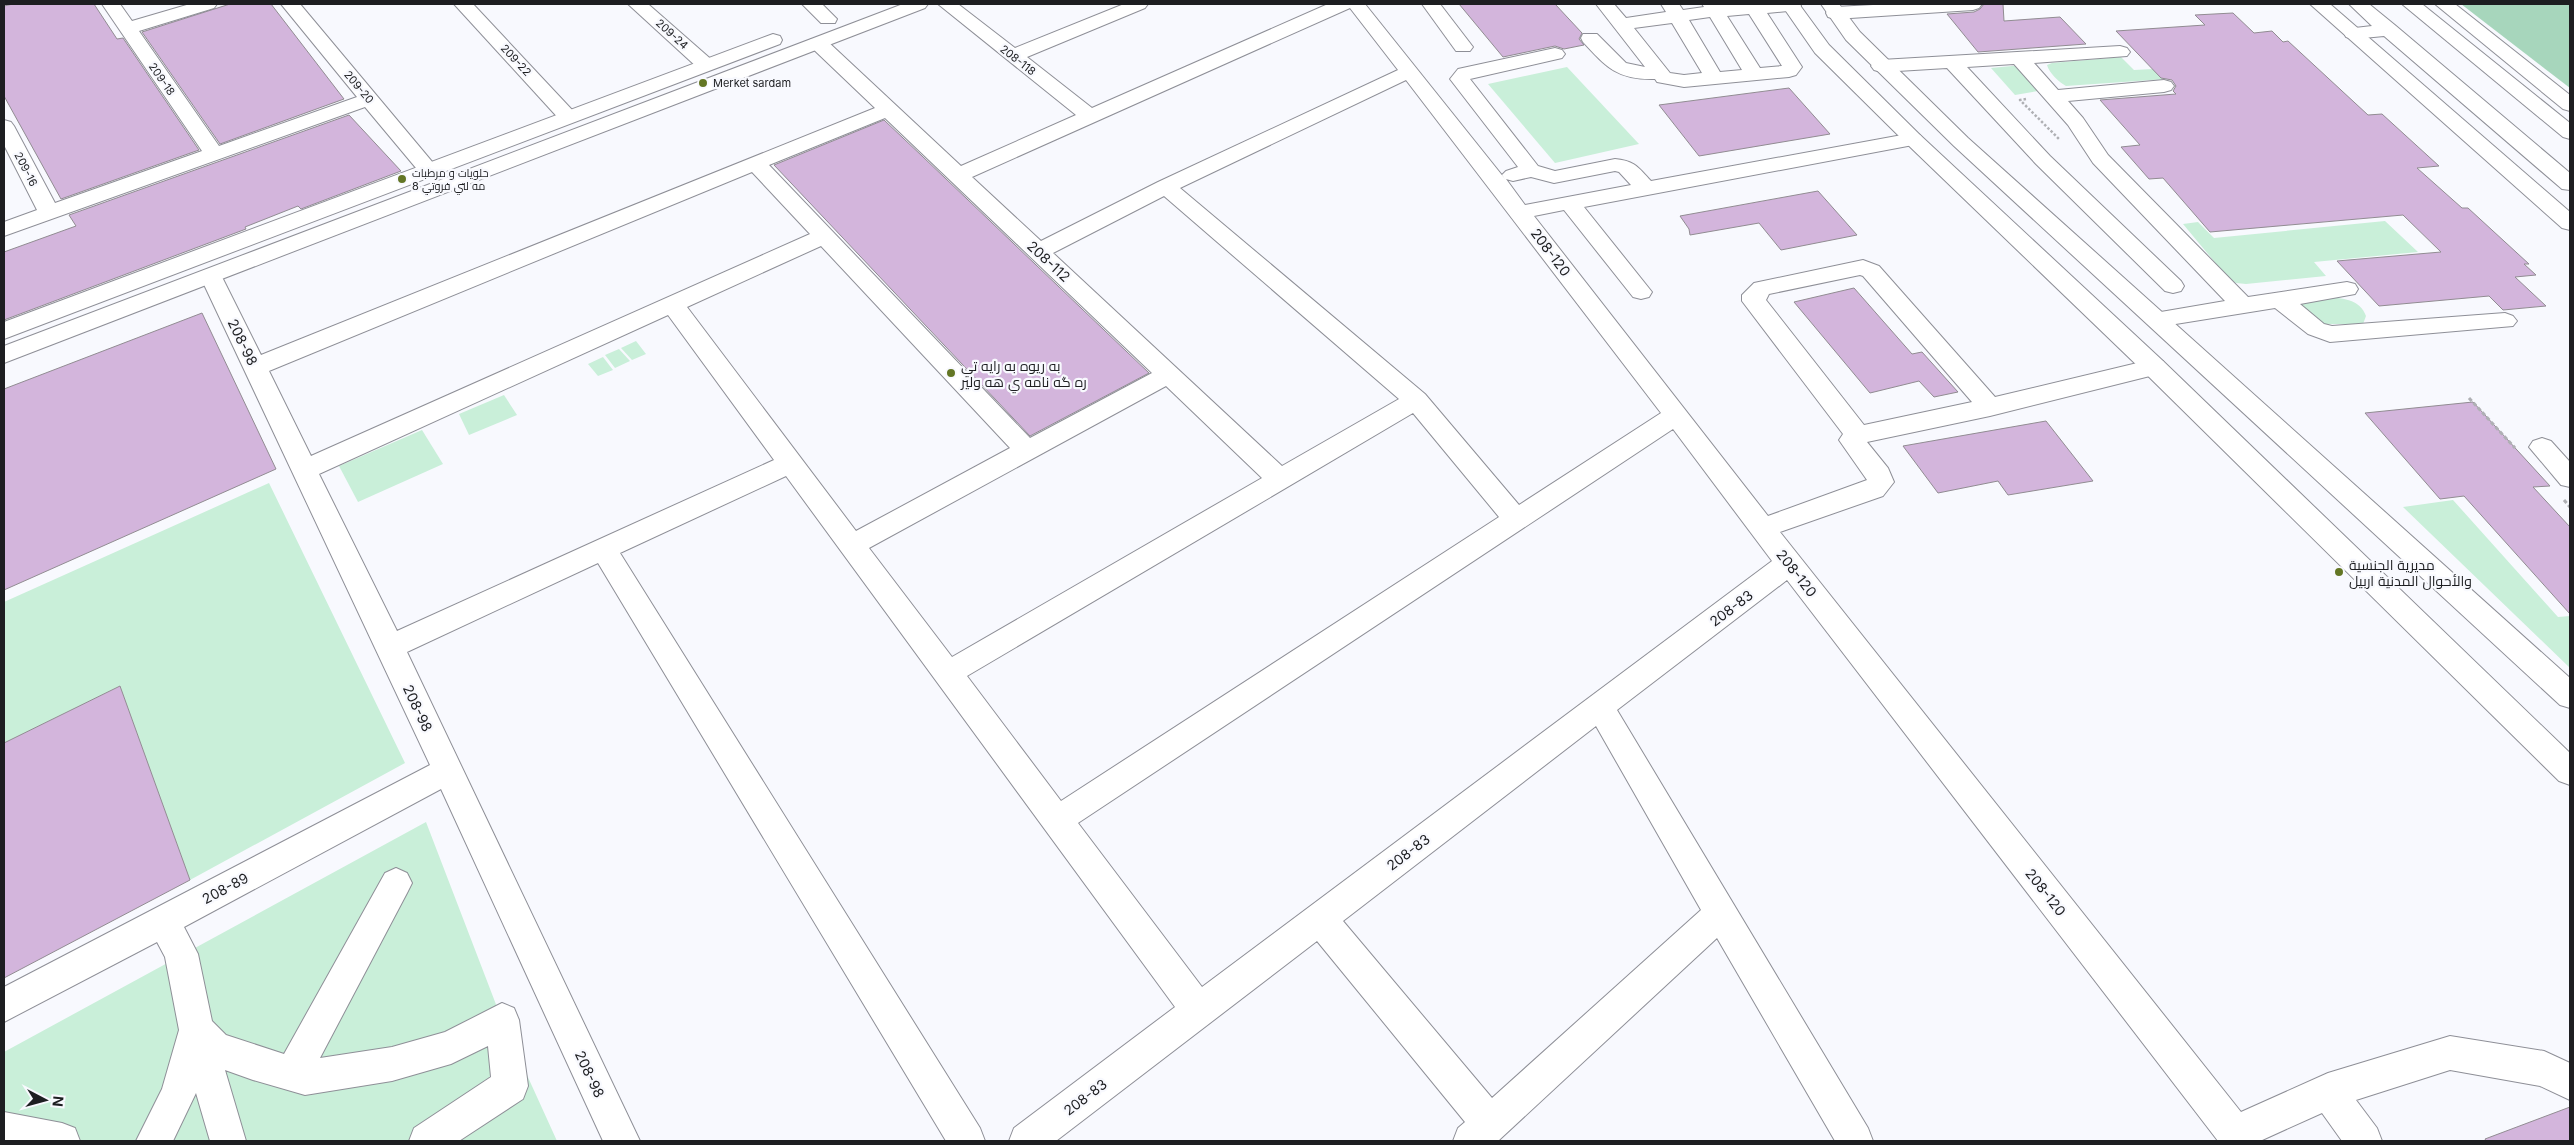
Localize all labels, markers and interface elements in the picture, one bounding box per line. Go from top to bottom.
street label: 209-24 [653,16,691,52]
street label: 209-22 [498,41,534,79]
street label: 208-118 [997,42,1039,78]
street label: 209-18 [146,60,178,98]
street label: 209-20 [341,68,377,106]
place label: Merket sardam [713,76,791,90]
marker: Merket sardam [697,77,709,89]
street label: 209-16 [11,149,41,189]
place label: حلويات و مرطبات مه لتي فروتي 8 [412,166,489,195]
marker: حلويات و مرطبات مه لتي فروتي 8 [396,173,408,185]
street label: 208-120 [1527,225,1575,279]
street label: 208-112 [1024,237,1074,285]
street label: 208-98 [224,316,262,368]
place label: به ريوه به رايه تي ره گه نامه ي هه ولير [960,357,1087,394]
marker: به ريوه به رايه تي ره گه نامه ي هه ولير [945,367,957,379]
street label: 208-120 [1773,546,1821,600]
place label: مديرية الجنسية والأحوال المدنية اربيل [2349,556,2472,590]
marker: مديرية الجنسية والأحوال المدنية اربيل [2333,566,2345,578]
street label: 208-83 [1706,586,1756,630]
street label: 208-98 [400,682,436,734]
street label: 208-83 [1383,830,1433,874]
street label: 208-120 [2022,865,2070,919]
street label: 208-89 [199,869,251,907]
street label: 208-98 [572,1048,608,1100]
north arrow [20,1075,70,1125]
street label: 208-83 [1060,1075,1110,1119]
text: N [49,1095,67,1108]

